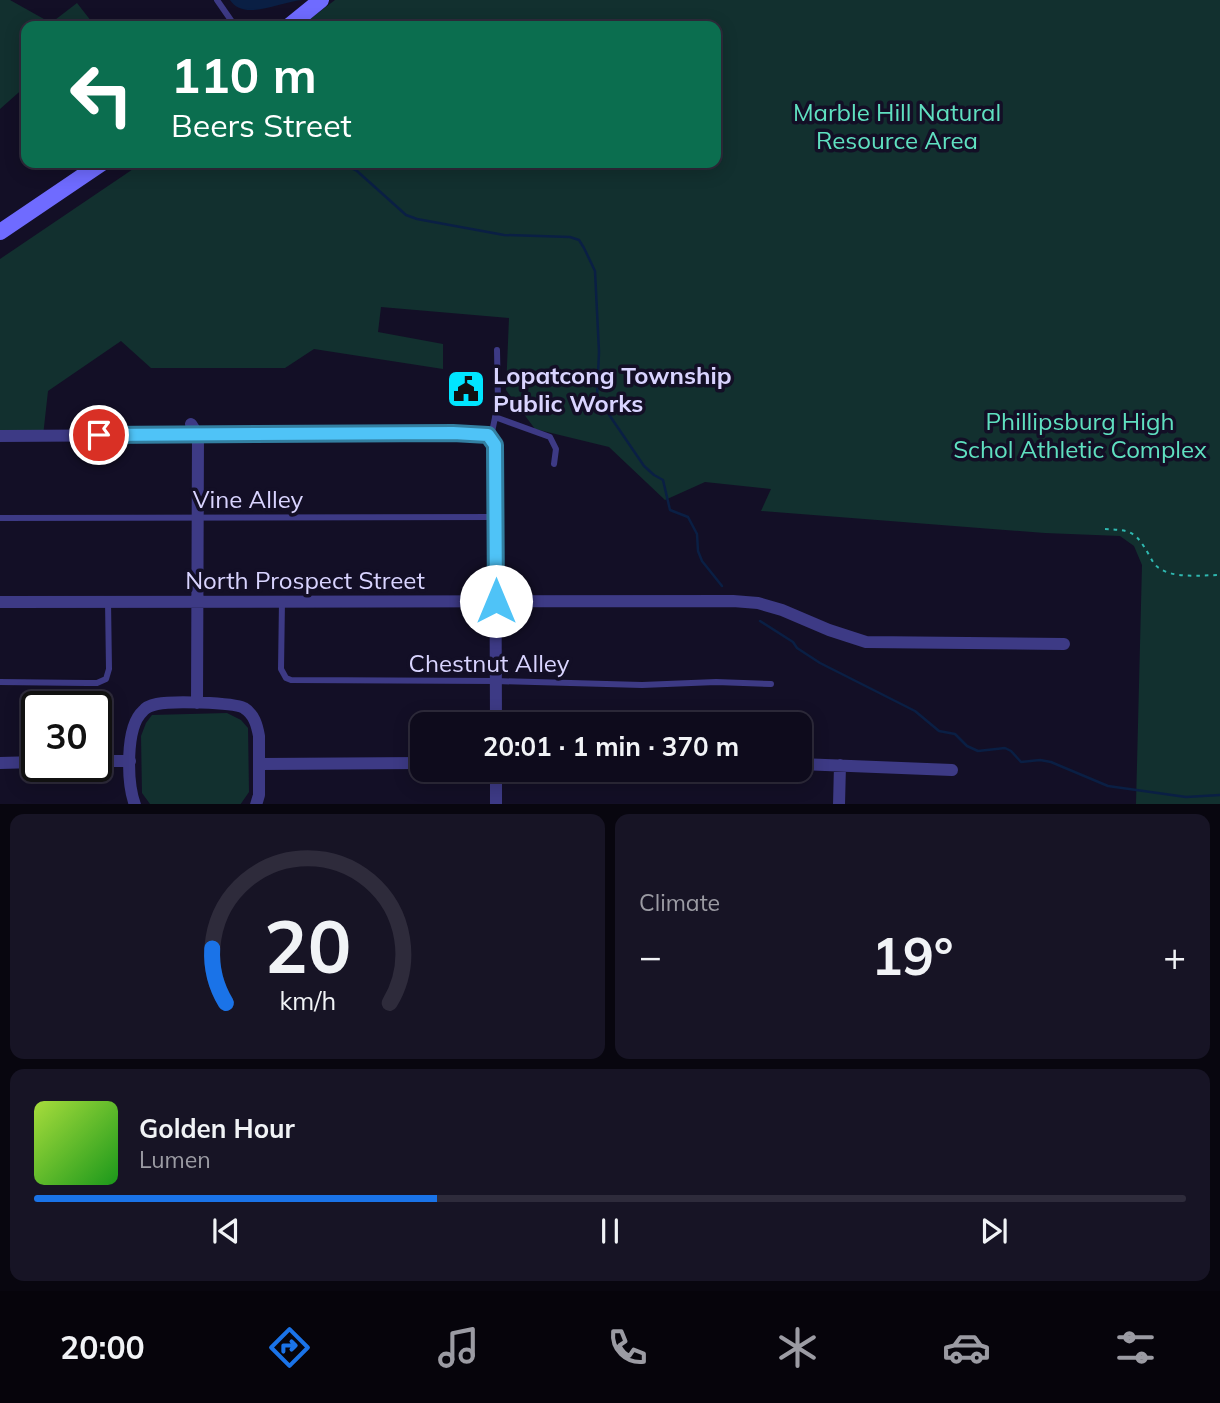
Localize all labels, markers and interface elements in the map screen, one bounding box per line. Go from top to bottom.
text: 110 m [171,44,317,105]
icon: left [56,49,147,140]
park label: Marble Hill Natural Resource Area [793,97,1001,155]
text: Beers Street [171,105,352,145]
place label: Lopatcong Township Public Works [493,360,732,418]
public building icon: Lopatcong Township Public Works [445,368,487,410]
pin [69,405,129,465]
park label: Phillipsburg High Schol Athletic Complex [953,406,1207,464]
icon: arrive [80,416,118,454]
street label: Vine Alley [193,484,304,514]
position arrow [459,564,533,638]
street label: North Prospect Street [185,565,425,595]
street label: Chestnut Alley [408,648,570,678]
speed limit sign: 30 [21,691,112,782]
text: 20:01 · 1 min · 370 m [483,730,739,763]
text: Climate [639,888,720,917]
text: 20 [264,900,351,991]
text: 19° [871,923,954,988]
text: − [639,932,662,980]
text: + [1163,932,1186,980]
text: km/h [279,984,336,1015]
text: Golden Hour [139,1112,295,1145]
text: Lumen [139,1145,211,1174]
icon: previous [207,1212,245,1250]
icon: pause [591,1212,629,1250]
icon: next [975,1212,1013,1250]
icon: directions [265,1323,314,1372]
icon: music [434,1323,483,1372]
icon: phone [603,1323,652,1372]
icon: climate [773,1323,822,1372]
icon: car [942,1323,991,1372]
icon: filters [1111,1323,1160,1372]
text: 20:00 [60,1327,145,1367]

